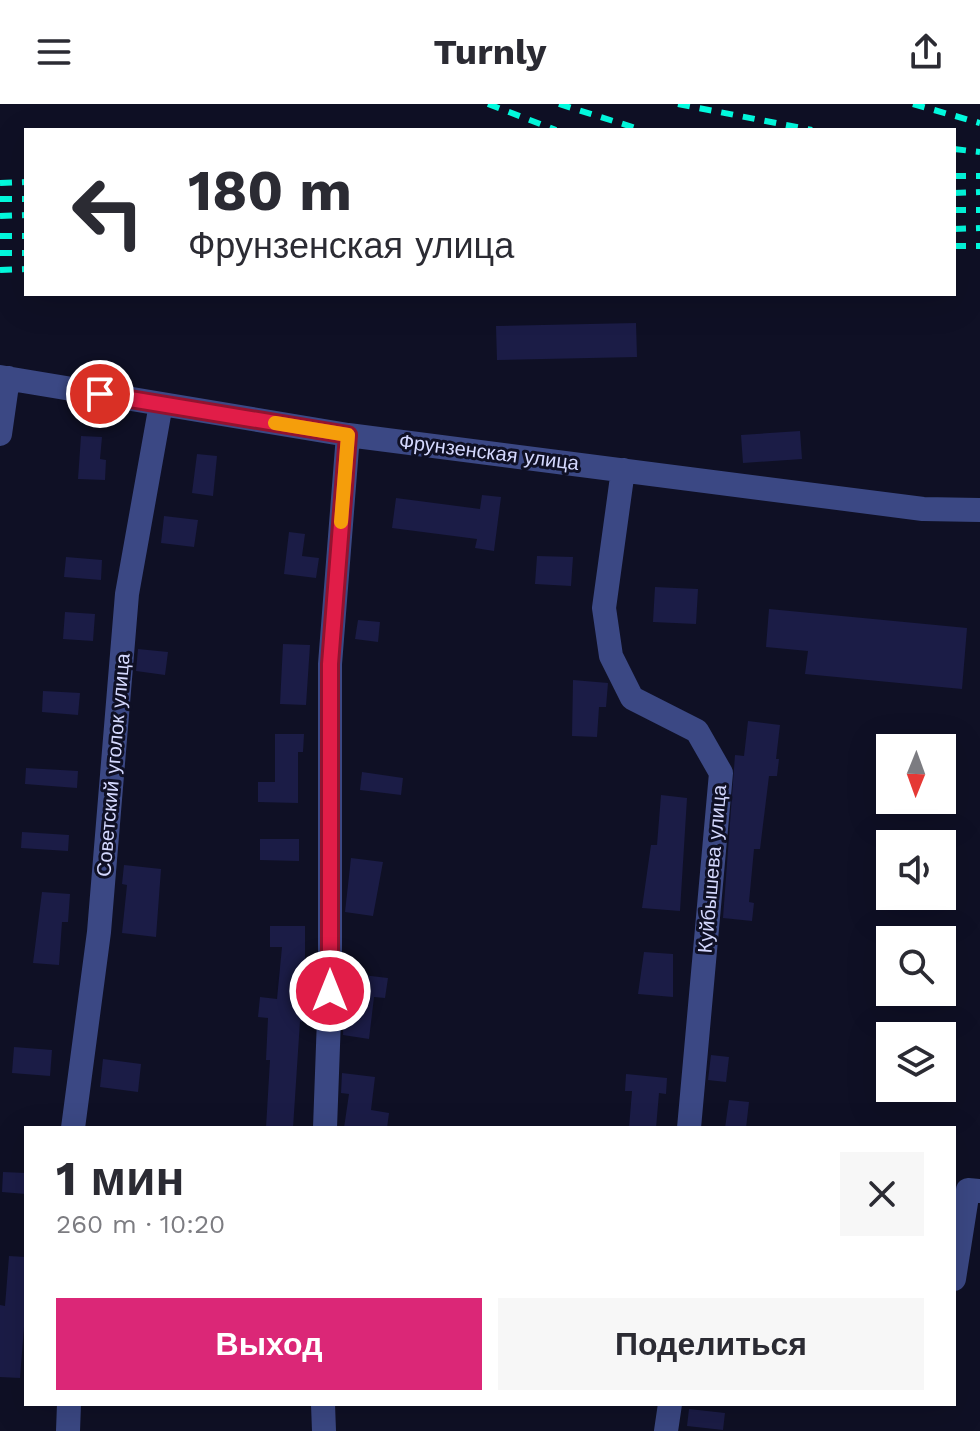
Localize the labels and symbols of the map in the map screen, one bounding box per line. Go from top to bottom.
pin [66,360,134,428]
street label: Фрунзенская улица [398,429,581,475]
street label: Советский уголок улица [91,651,135,878]
north arrow [876,734,956,814]
street label: Куйбышева улица [693,783,731,954]
position arrow [288,949,372,1033]

